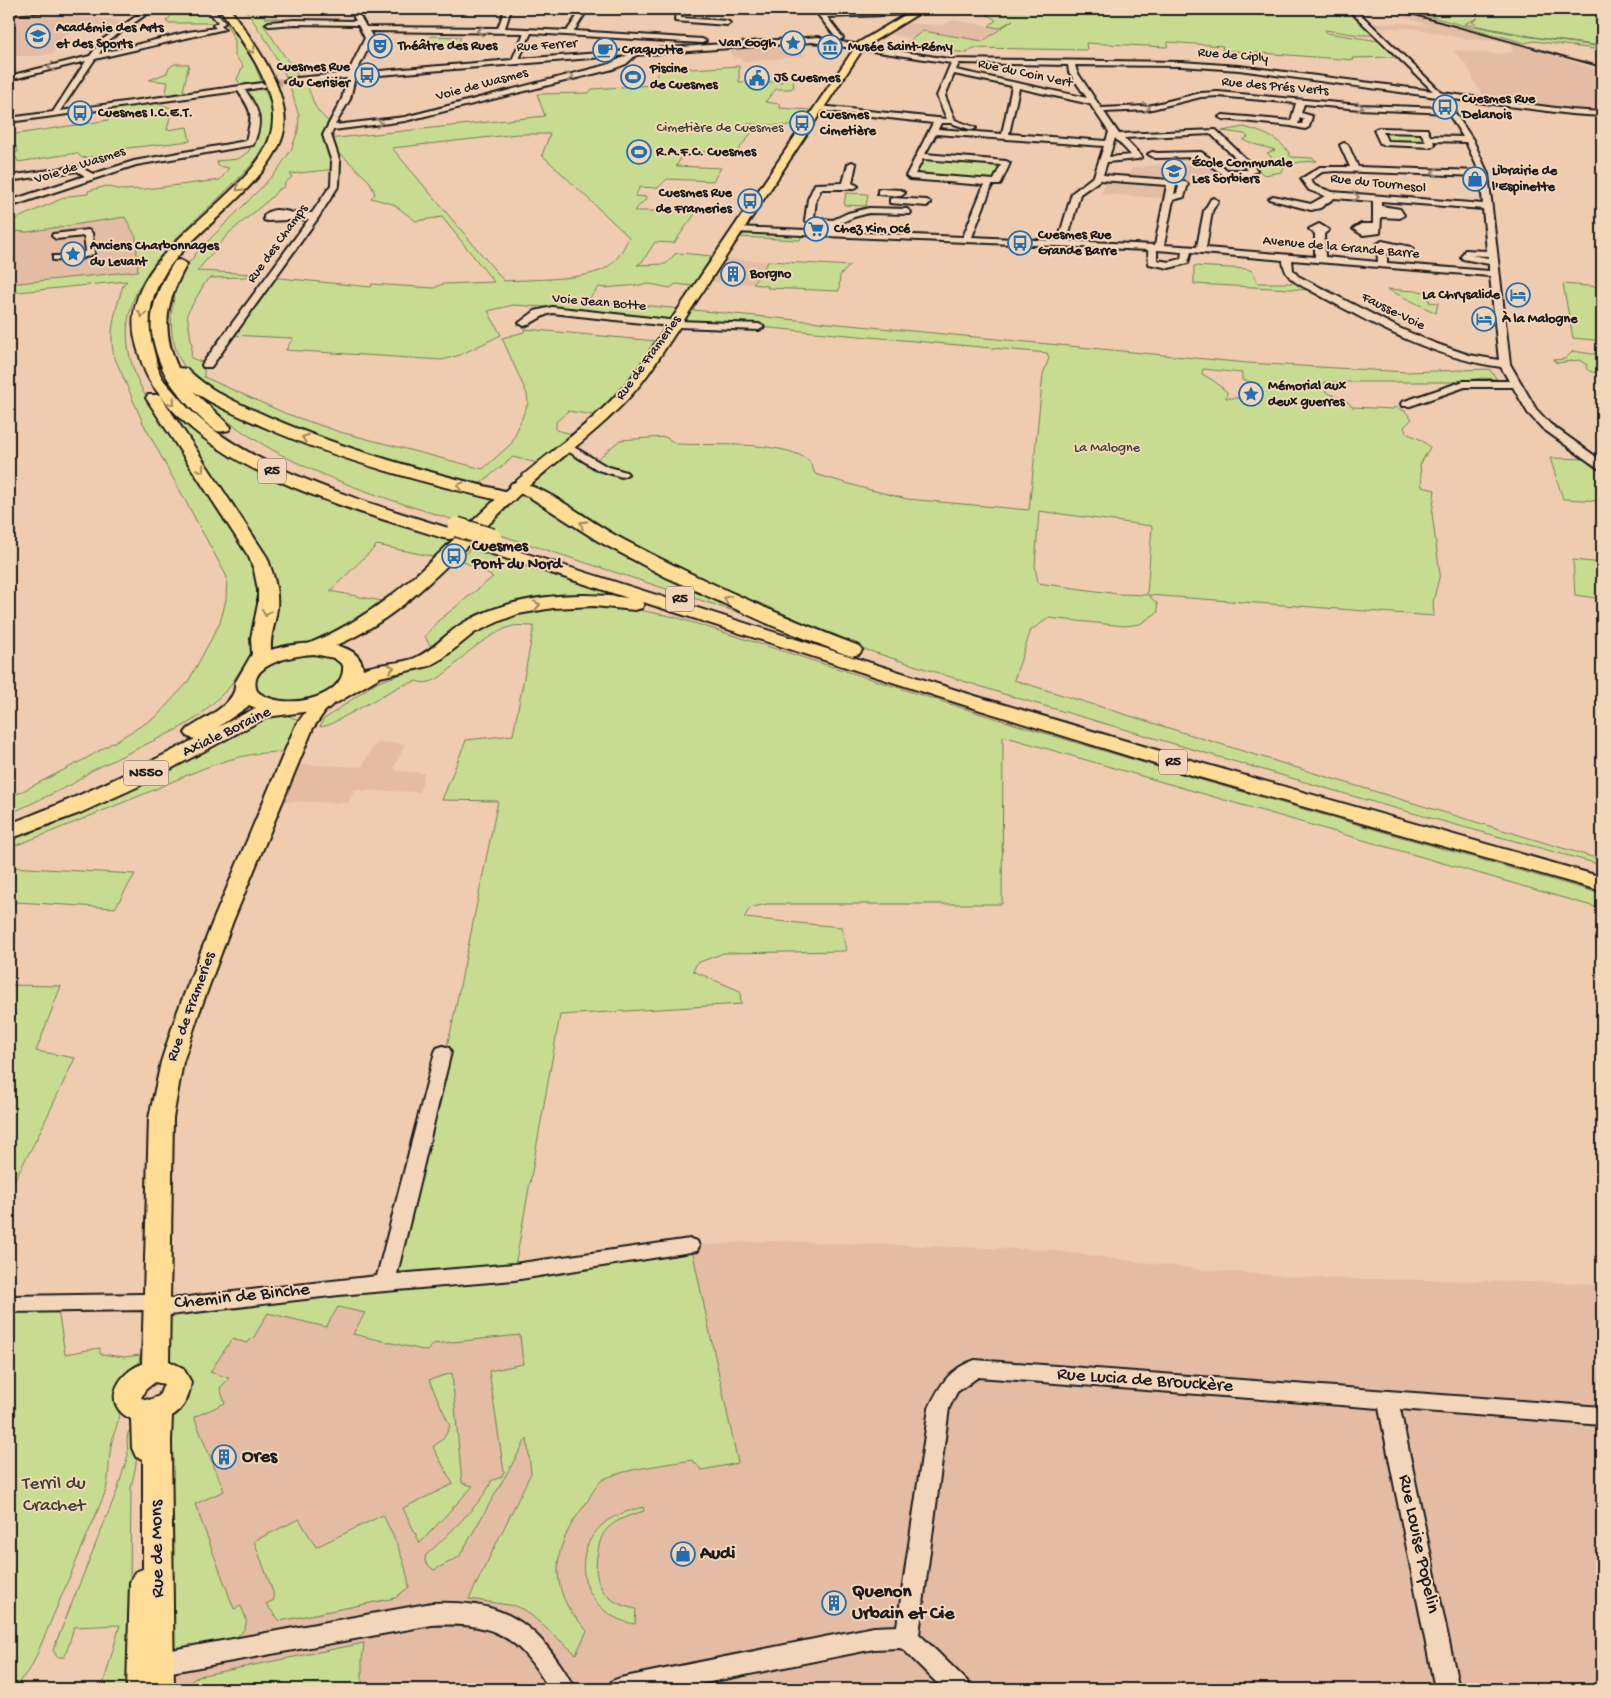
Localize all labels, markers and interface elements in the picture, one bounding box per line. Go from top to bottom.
place label: Académie des Arts et des Sports [55,20,165,53]
school or university icon: Académie des Arts et des Sports [25,23,51,49]
one-way arrow [476,25,484,36]
place icon: Van Gogh [780,30,806,56]
theatre icon: Théâtre des Rues [367,33,393,59]
museum icon: Musée Saint-Rémy [817,34,843,60]
street label: Rue Ferrer [516,35,579,57]
place label: Van Gogh [718,35,776,52]
cafe icon: Craquotte [592,37,618,63]
place label: Théâtre des Rues [397,38,498,55]
place label: Musée Saint-Rémy [848,39,953,56]
place label: Craquotte [621,42,684,59]
one-way arrow [245,44,255,53]
street label: Rue de Ciply [1197,44,1269,68]
street label: Rue du Coin Vert [976,56,1075,93]
place label: Cuesmes Rue du Cerisier [276,59,352,92]
one-way arrow [47,61,56,72]
place label: Piscine de Cuesmes [649,61,718,94]
bus stop icon: Cuesmes Rue du Cerisier [354,62,380,88]
street label: Voie de Wasmes [433,64,531,106]
sports icon: Piscine de Cuesmes [620,64,646,90]
public building icon: JS Cuesmes [744,65,770,91]
place label: JS Cuesmes [773,70,841,87]
one-way arrow [566,72,575,83]
street label: Rue des Prés Verts [1221,74,1330,100]
place label: Cuesmes Rue Delanois [1460,91,1536,124]
bus stop icon: Cuesmes Rue Delanois [1432,94,1458,120]
bus stop icon: Cuesmes I.C.E.T. [67,100,93,126]
one-way arrow [1356,101,1364,112]
one-way arrow [1142,103,1151,113]
place label: Cuesmes I.C.E.T. [97,105,193,122]
place label: Cuesmes Cimetière [819,107,877,140]
bus stop icon: Cuesmes Cimetière [789,110,815,136]
one-way arrow [375,118,383,129]
park label: Cimetière de Cuesmes [657,120,784,137]
sports icon: R.A.F.C. Cuesmes [626,139,652,165]
street label: Voie de Wasmes [31,143,128,189]
place label: R.A.F.C. Cuesmes [655,144,757,161]
place label: École Communale Les Sorbiers [1192,155,1293,188]
school or university icon: École Communale Les Sorbiers [1161,158,1187,184]
place label: Librairie de l'Espinette [1491,163,1558,196]
shop icon: Librairie de l'Espinette [1462,166,1488,192]
one-way arrow [1431,167,1438,177]
street label: Rue du Tournesol [1329,171,1427,197]
one-way arrow [235,182,244,191]
place label: Cuesmes Rue de Frameries [656,185,733,218]
bus stop icon: Cuesmes Rue de Frameries [737,188,763,214]
one-way arrow [1352,191,1360,202]
street label: Rue des Champs [244,201,313,287]
supermarket icon: Chez Kim Océ [803,216,829,242]
place label: Chez Kim Océ [833,221,911,238]
place label: Cuesmes Rue Grande Barre [1037,227,1118,260]
bus stop icon: Cuesmes Rue Grande Barre [1007,230,1033,256]
street label: Avenue de la Grande Barre [1262,233,1421,263]
place label: Anciens Charbonnages du Levant [89,238,220,271]
place icon: Anciens Charbonnages du Levant [60,241,86,267]
building icon: Borgno [720,261,746,287]
place label: Borgno [749,266,792,283]
hotel icon: La Chrysalide [1505,282,1531,308]
place label: La Chrysalide [1422,287,1501,304]
street label: Fausse-Voie [1357,289,1428,335]
street label: Voie Jean Botte [550,290,647,316]
hotel icon: À la Malogne [1471,306,1497,332]
one-way arrow [138,309,148,318]
place label: À la Malogne [1501,310,1578,328]
street label: Rue de Frameries [613,312,686,404]
place label: Mémorial aux deux guerres [1268,378,1347,411]
place icon: Mémorial aux deux guerres [1238,381,1264,407]
one-way arrow [167,396,176,405]
one-way arrow [301,434,309,444]
park label: La Malogne [1074,440,1141,457]
road number: R5 [258,458,286,484]
one-way arrow [195,463,204,473]
one-way arrow [455,481,464,492]
one-way arrow [579,521,588,531]
place label: Cuesmes Pont du Nord [471,538,563,575]
bus stop icon: Cuesmes Pont du Nord [441,543,467,569]
road number: R5 [666,586,694,612]
one-way arrow [723,594,732,605]
one-way arrow [533,600,542,610]
one-way arrow [262,609,272,617]
one-way arrow [387,664,395,674]
street label: Axiale Boraine [180,703,275,763]
road number: R5 [1159,750,1187,774]
road number: N550 [124,760,168,786]
street label: Rue de Frameries [163,949,221,1064]
street label: Chemin de Binche [173,1278,311,1316]
street label: Rue Lucia de Brouckère [1056,1363,1234,1399]
building icon: Ores [211,1444,237,1470]
place label: Ores [242,1446,278,1469]
park label: Terril du Crachet [21,1473,87,1518]
street label: Rue Louise Popelin [1392,1473,1444,1615]
street label: Rue de Mons [146,1499,170,1598]
shop icon: Audi [670,1541,696,1567]
place label: Audi [699,1543,735,1566]
place label: Quenon Urbain et Cie [852,1581,955,1626]
building icon: Quenon Urbain et Cie [821,1590,847,1616]

